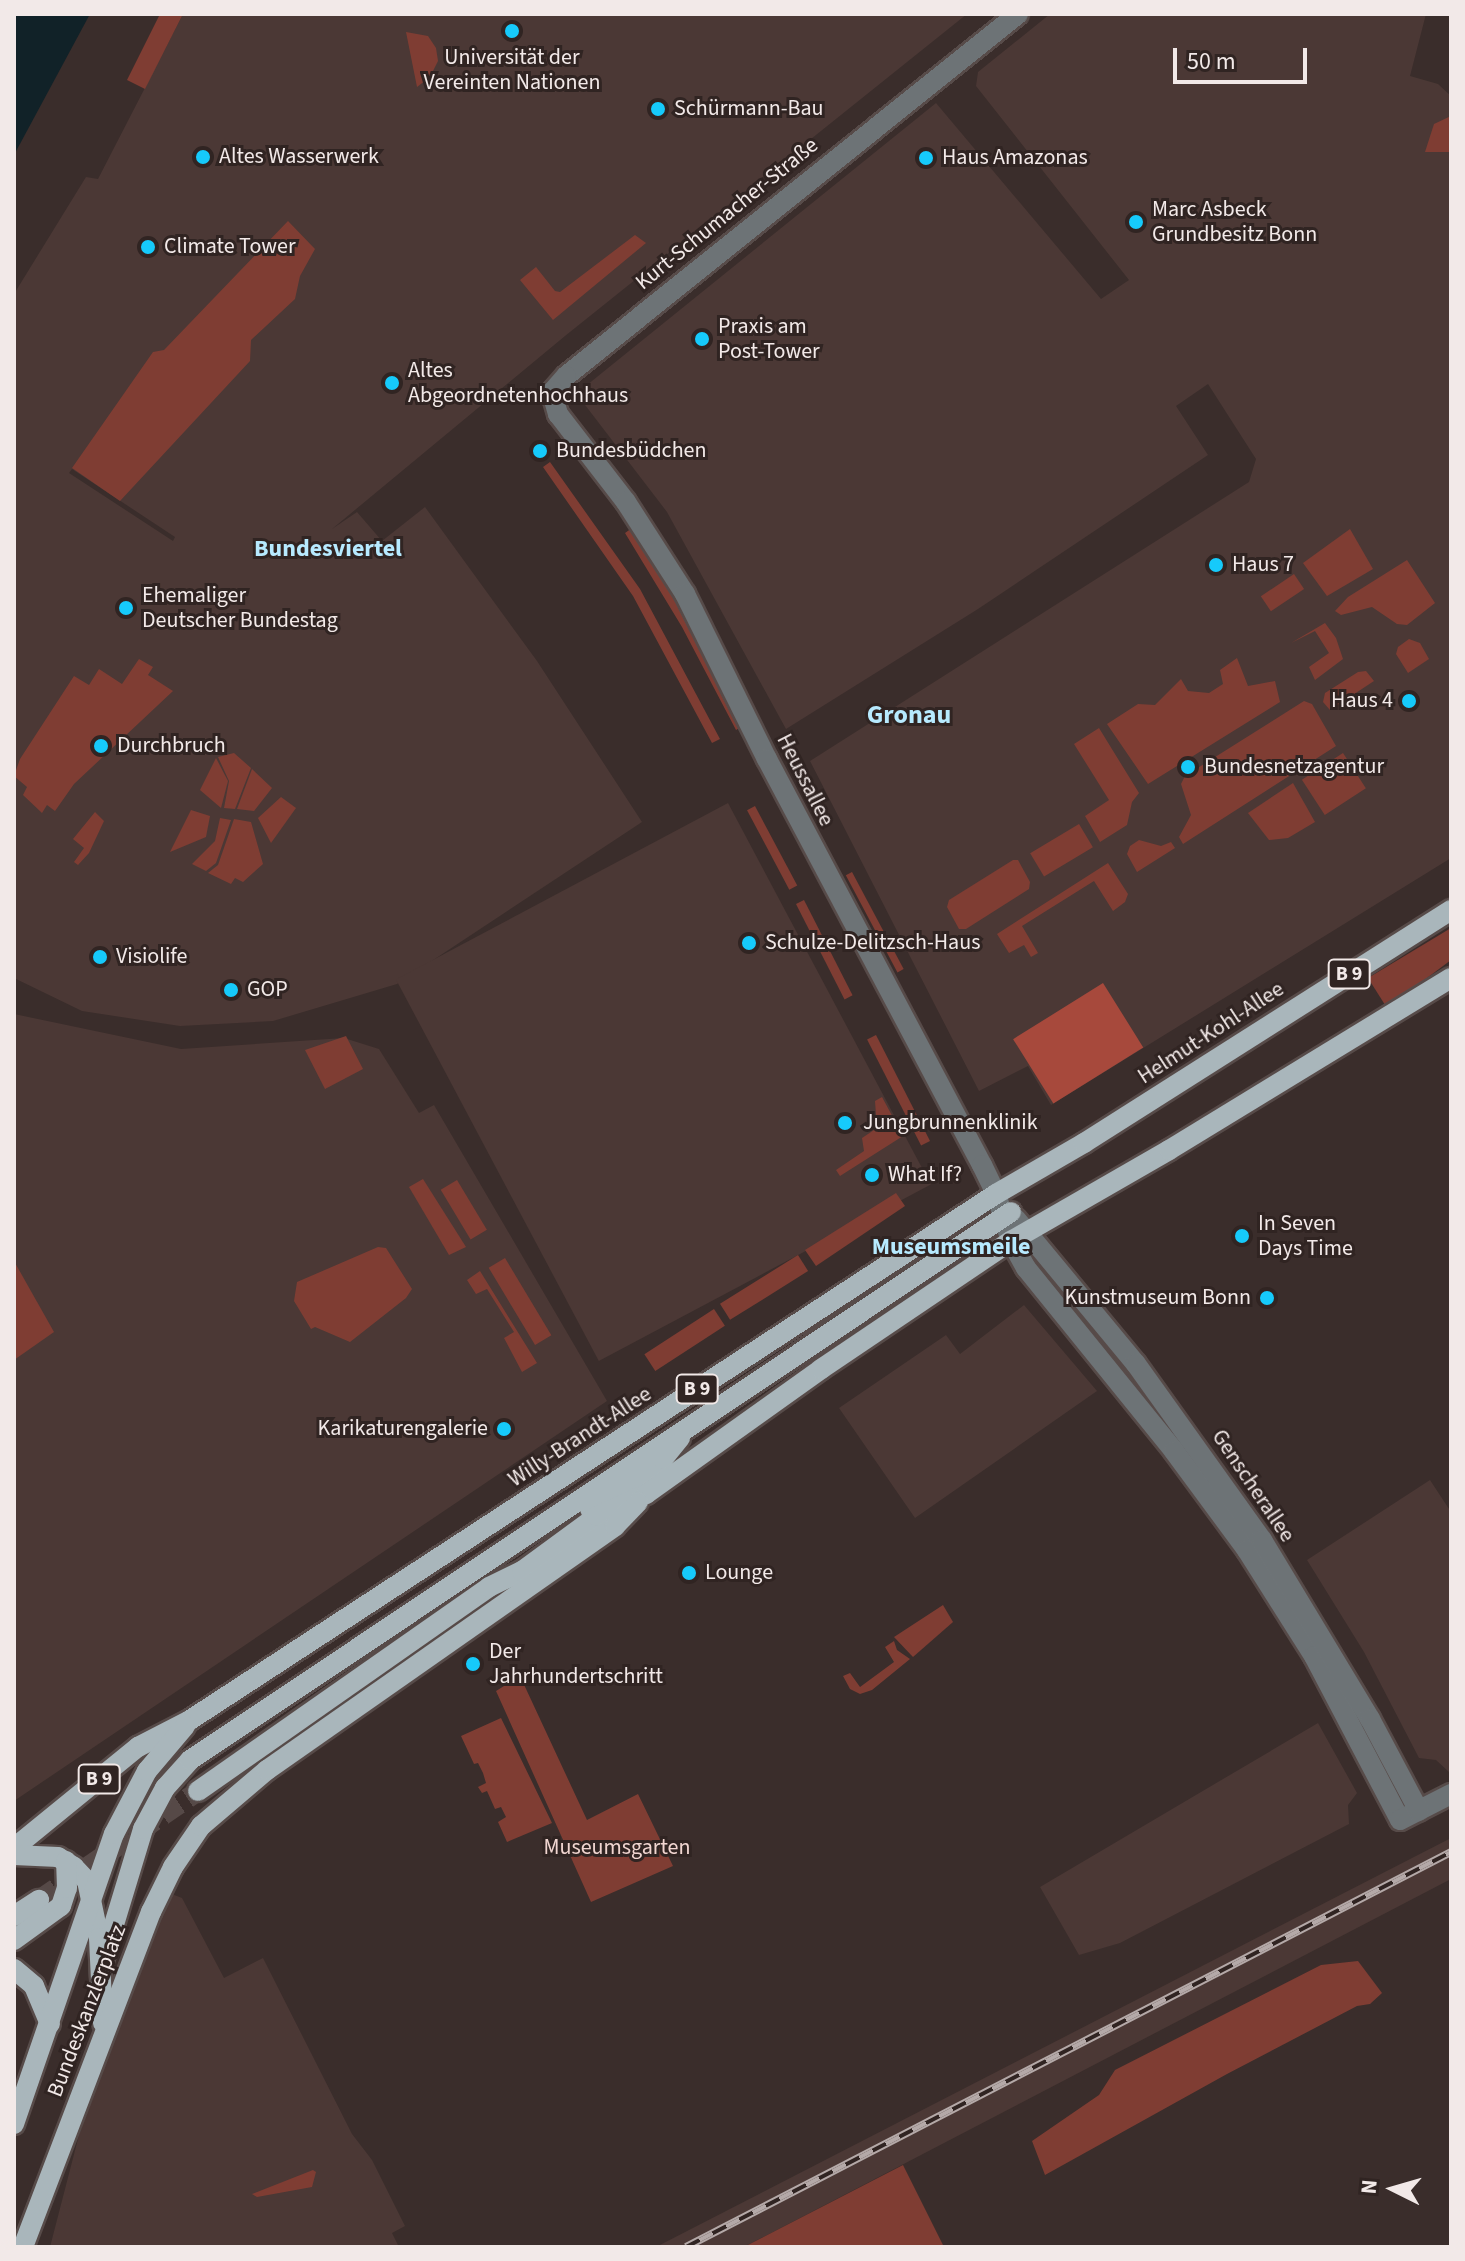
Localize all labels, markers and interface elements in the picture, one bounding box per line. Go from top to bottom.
marker: Universität der Vereinten Nationen [503,22,521,40]
scale bar [1177,32,1311,82]
place label: Universität der Vereinten Nationen [424,44,600,96]
text: 50 m [1187,44,1236,79]
place label: Schürmann-Bau [674,96,824,122]
marker: Schürmann-Bau [649,100,667,118]
street label: Kurt-Schumacher-Straße [630,132,824,296]
place label: Altes Wasserwerk [219,144,379,170]
place label: Haus Amazonas [942,145,1088,171]
marker: Altes Wasserwerk [194,148,212,166]
marker: Haus Amazonas [917,149,935,167]
place label: Marc Asbeck Grundbesitz Bonn [1152,196,1317,248]
marker: Marc Asbeck Grundbesitz Bonn [1127,213,1145,231]
place label: Climate Tower [164,234,296,260]
marker: Climate Tower [139,238,157,256]
place label: Praxis am Post-Tower [718,313,820,364]
marker: Praxis am Post-Tower [693,330,711,348]
place label: Altes Abgeordnetenhochhaus [408,357,628,408]
marker: Altes Abgeordnetenhochhaus [383,374,401,392]
place label: Bundesbüdchen [556,438,707,464]
marker: Bundesbüdchen [531,442,549,460]
district label: Bundesviertel [254,535,402,563]
place label: Haus 7 [1232,552,1294,578]
marker: Haus 7 [1207,556,1225,574]
place label: Ehemaliger Deutscher Bundestag [142,582,338,634]
marker: Ehemaliger Deutscher Bundestag [117,599,135,617]
place label: Haus 4 [1331,688,1393,714]
marker: Haus 4 [1400,692,1418,710]
district label: Gronau [867,699,951,731]
street label: Heussallee [771,730,839,830]
place label: Durchbruch [117,733,226,759]
marker: Durchbruch [92,737,110,755]
place label: Bundesnetzagentur [1204,754,1384,780]
marker: Bundesnetzagentur [1179,758,1197,776]
place label: Schulze-Delitzsch-Haus [765,930,980,956]
marker: Schulze-Delitzsch-Haus [740,934,758,952]
place label: Visiolife [116,944,187,970]
marker: Visiolife [91,948,109,966]
road number: B 9 [1327,958,1371,990]
street label: Helmut-Kohl-Allee [1133,976,1289,1090]
place label: GOP [247,977,288,1003]
marker: GOP [222,981,240,999]
place label: Jungbrunnenklinik [863,1110,1038,1136]
marker: Jungbrunnenklinik [834,1112,856,1134]
place label: What If? [888,1162,962,1188]
marker: What If? [863,1166,881,1184]
place label: In Seven Days Time [1258,1210,1353,1262]
marker: In Seven Days Time [1233,1227,1251,1245]
district label: Museumsmeile [872,1233,1030,1261]
place label: Kunstmuseum Bonn [1064,1285,1251,1311]
marker: Kunstmuseum Bonn [1258,1289,1276,1307]
road number: B 9 [675,1373,719,1405]
street label: Willy-Brandt-Allee [504,1381,656,1493]
place label: Karikaturengalerie [318,1416,488,1442]
marker: Karikaturengalerie [495,1420,513,1438]
street label: Genscherallee [1206,1425,1300,1547]
place label: Lounge [705,1560,773,1586]
marker: Lounge [680,1564,698,1582]
place label: Der Jahrhundertschritt [489,1638,663,1690]
marker: Der Jahrhundertschritt [464,1655,482,1673]
road number: B 9 [77,1763,121,1795]
park label: Museumsgarten [543,1835,691,1861]
street label: Bundeskanzlerplatz [42,1921,132,2101]
north arrow [1353,2149,1433,2229]
text: N [1353,2178,1386,2196]

